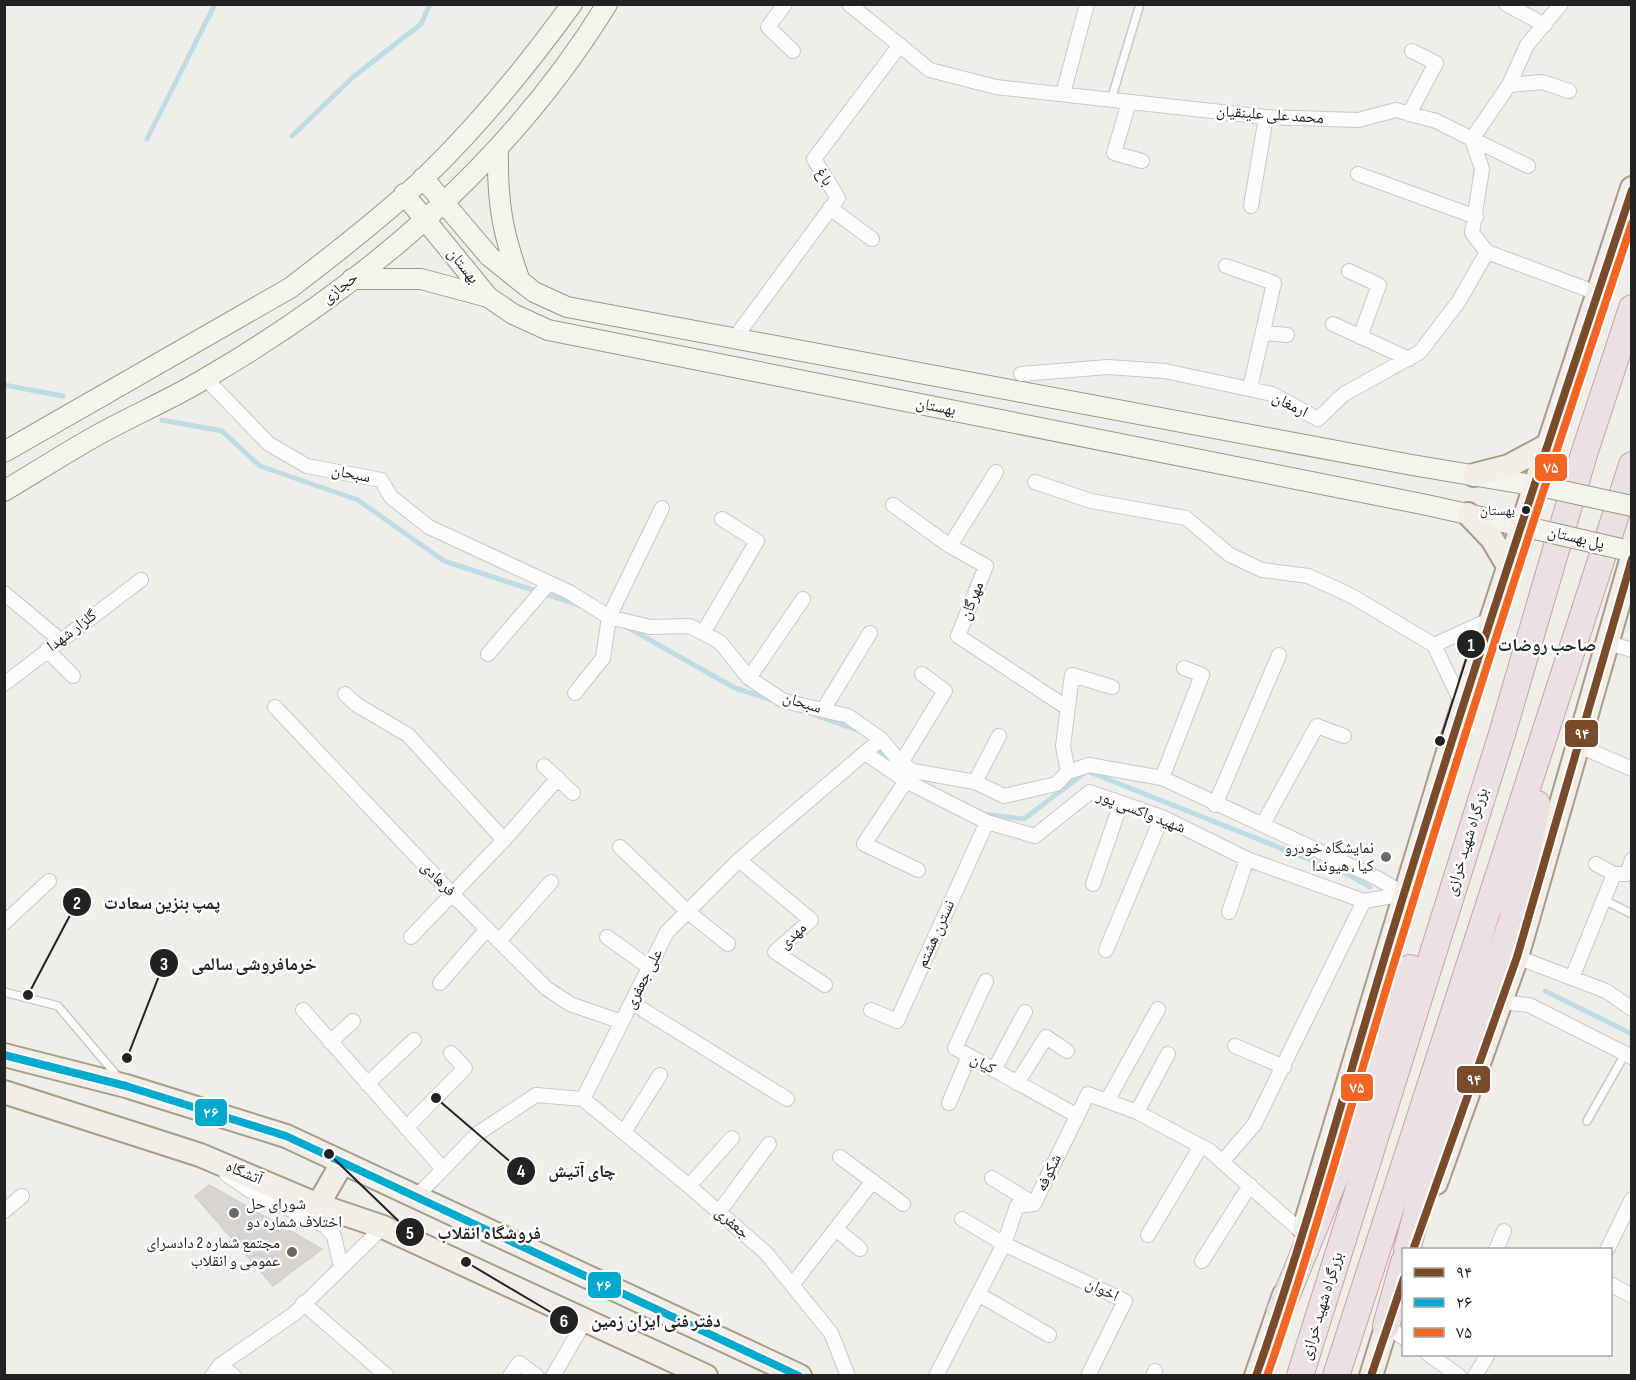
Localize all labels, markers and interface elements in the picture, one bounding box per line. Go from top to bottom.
street label: محمد علی علینقیان [1215,102,1325,128]
street label: باغ [811,164,837,190]
street label: بهستان [443,244,483,288]
street label: حجازی [318,268,362,308]
street label: ارمغان [1269,388,1311,422]
street label: بهستان [914,394,958,420]
line badge: ۷۵ [1534,453,1568,482]
text: ۷۵ [1543,459,1559,478]
street label: سبحان [330,461,372,487]
place label: بهستان [1480,502,1515,519]
marker: بهستان [1520,504,1532,516]
street label: پل بهستان [1546,522,1607,554]
street label: مهرگان [956,579,988,623]
street label: گلزار شهدا [43,606,101,656]
callout: صاحب روضات [1456,626,1608,662]
text: 1 [1467,635,1475,656]
text: صاحب روضات [1498,635,1596,656]
street label: سبحان [780,688,824,718]
line badge: ۹۴ [1564,719,1599,748]
text: ۹۴ [1574,725,1590,744]
street label: شهید واکسی پور [1093,786,1188,838]
street label: بزرگراه شهید خرازی [1442,786,1492,898]
place label: نمایشگاه خودرو کیا ، هیوندا [1284,839,1374,876]
marker: نمایشگاه خودرو کیا ، هیوندا [1379,850,1393,864]
street label: فرهادی [417,857,459,901]
callout: پمپ بنزین سعادت [62,884,232,920]
text: 2 [73,893,81,914]
text: پمپ بنزین سعادت [104,893,220,914]
street label: نسترن هشتم [913,897,959,971]
street label: مهدی [775,919,811,953]
callout: خرمافروشی سالمی [149,945,329,981]
street label: علی جعفری [621,946,667,1012]
text: 3 [160,954,168,975]
text: خرمافروشی سالمی [191,954,317,975]
street label: کیان [967,1049,999,1079]
line badge: ۹۴ [1456,1065,1491,1094]
text: ۹۴ [1466,1071,1482,1090]
line badge: ۷۵ [1340,1073,1374,1102]
text: ۷۵ [1349,1079,1365,1098]
line badge: ۲۶ [194,1098,228,1127]
text: ۲۶ [203,1104,219,1123]
street label: شکوفه [1032,1151,1066,1195]
callout: چای آتیش [506,1153,627,1189]
street label: آتشگاه [223,1157,266,1189]
text: 4 [517,1161,526,1182]
text: چای آتیش [548,1161,616,1182]
place label: شورای حل اختلاف شماره دو [246,1195,342,1232]
street label: جعفری [711,1203,753,1243]
marker: شورای حل اختلاف شماره دو [227,1206,241,1220]
callout: فروشگاه انقلاب [395,1214,553,1250]
text: 5 [406,1223,414,1244]
text: فروشگاه انقلاب [437,1223,541,1244]
place label: مجتمع شماره 2 دادسرای عمومی و انقلاب [146,1234,280,1271]
marker: مجتمع شماره 2 دادسرای عمومی و انقلاب [285,1245,299,1259]
legend [1402,1248,1612,1356]
street label: بزرگراه شهید خرازی [1297,1250,1347,1362]
text: ۹۴ [1456,1262,1472,1283]
line badge: ۲۶ [587,1271,622,1299]
street label: اخوان [1082,1274,1122,1306]
text: ۲۶ [596,1277,612,1296]
text: ۲۶ [1456,1292,1472,1313]
callout: دفتر فنی ایران زمین [549,1302,733,1338]
text: 6 [560,1311,568,1332]
text: دفتر فنی ایران زمین [591,1311,721,1332]
text: ۷۵ [1456,1322,1472,1343]

